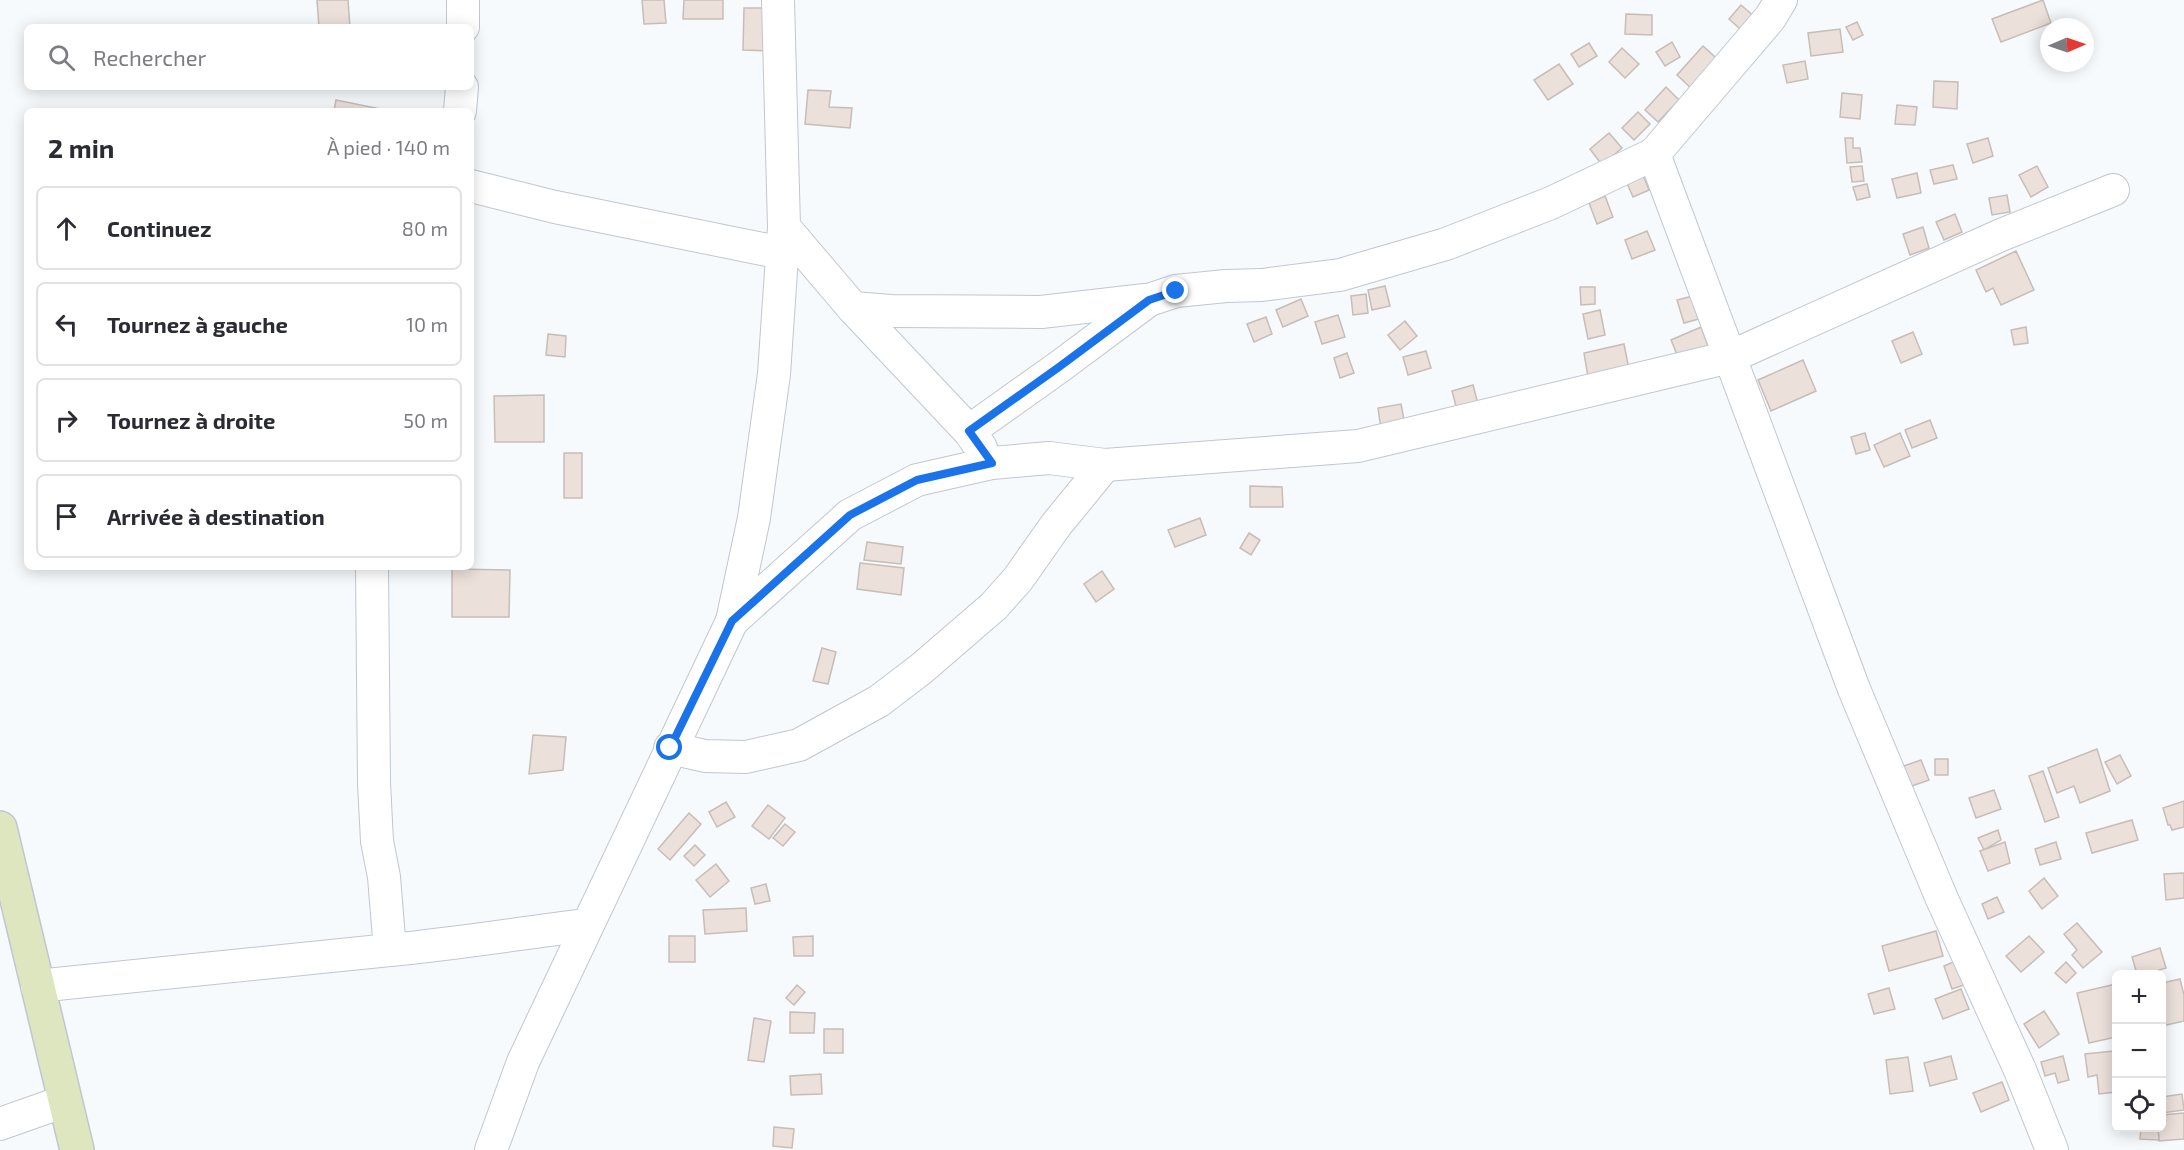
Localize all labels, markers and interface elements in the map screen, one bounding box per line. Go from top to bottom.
north arrow [2040,18,2094,72]
search box [24,24,474,90]
icon: search [45,41,78,74]
text: Rechercher [93,44,206,70]
text: 2 min [48,132,114,163]
text: À pied · 140 m [327,135,450,159]
icon: ahead [50,212,83,245]
text: Continuez [107,215,211,241]
text: 80 m [402,216,448,240]
route end [1162,277,1188,303]
icon: left [50,308,83,341]
text: Tournez à gauche [107,311,288,337]
text: 10 m [406,312,448,336]
icon: right [50,404,83,437]
text: Tournez à droite [107,407,276,433]
text: 50 m [403,408,448,432]
icon: arrive [50,500,83,533]
text: Arrivée à destination [107,503,325,529]
route start [656,734,682,760]
map controls [2112,970,2166,1132]
button: + [2112,970,2166,1024]
button: − [2112,1024,2166,1078]
button: locate [2112,1078,2166,1132]

